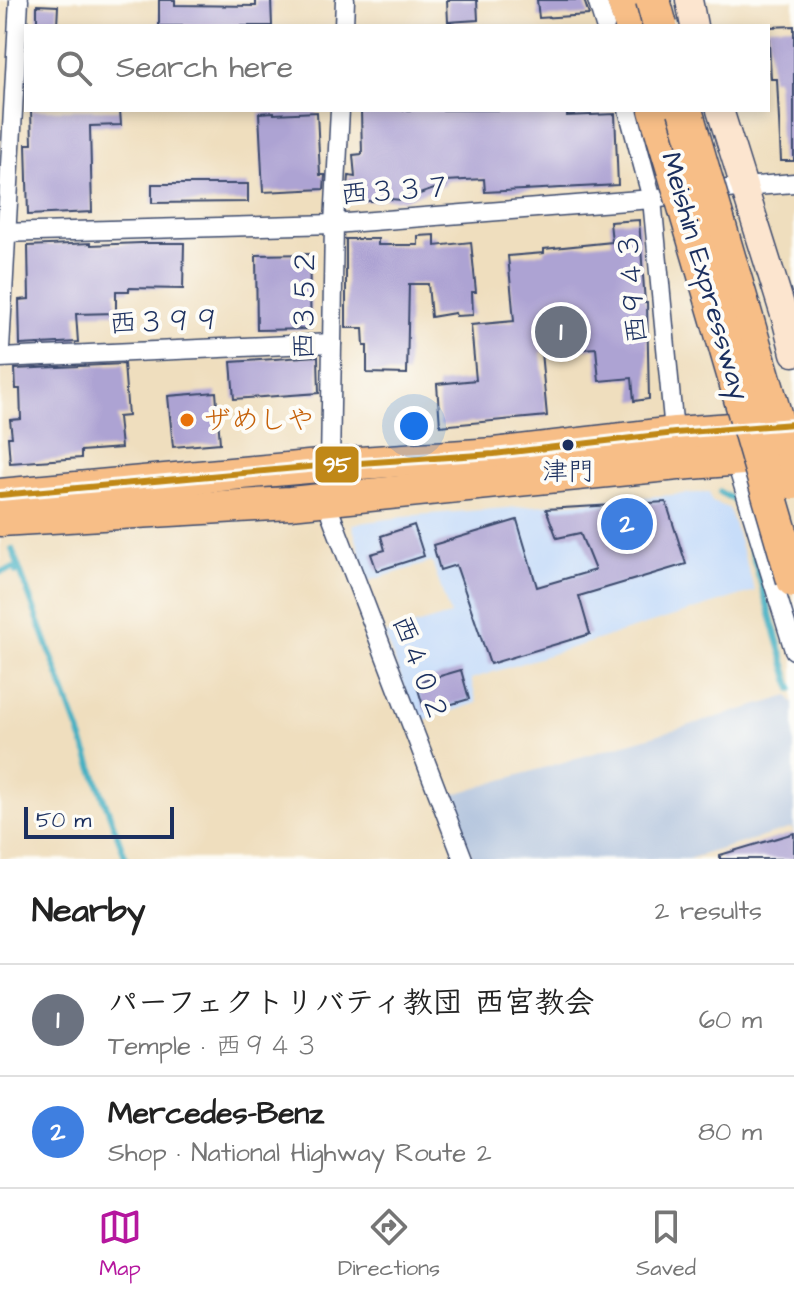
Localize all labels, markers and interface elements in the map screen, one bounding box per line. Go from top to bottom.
search box [24,24,770,112]
icon: search [52,46,96,90]
text: Search here [116,47,293,89]
street label: Meishin Expressway [649,147,759,405]
street label: 西３３７ [339,168,453,214]
street label: 西９４３ [609,231,657,345]
street label: 西３５２ [285,248,325,360]
street label: 西３９９ [108,301,222,343]
pin: 1 [535,302,587,362]
place label: ザめしや [203,401,314,440]
your location [394,406,434,446]
marker: ザめしや [178,411,196,429]
marker: 津門 [560,437,576,453]
line badge: 95 [314,445,360,484]
text: 95 [323,450,351,481]
place label: 津門 [542,454,594,490]
pin: 2 [601,494,653,554]
street label: 西４０２ [382,610,458,728]
scale bar [24,803,174,839]
text: 50 m [36,805,91,836]
text: Nearby [32,887,146,935]
text: 2 results [654,893,762,929]
text: パーフェクトリバティ教団 西宮教会 [108,982,595,1024]
text: 1 [56,1002,60,1038]
text: 60 m [699,1002,762,1038]
text: Temple · 西９４３ [108,1028,320,1064]
text: Mercedes-Benz [108,1093,324,1135]
text: 2 [51,1114,65,1150]
text: 80 m [698,1114,762,1150]
text: Shop · National Highway Route 2 [108,1135,492,1171]
tab: Map [98,1205,142,1284]
tab: Directions [338,1205,440,1284]
tab: Saved [636,1205,696,1284]

